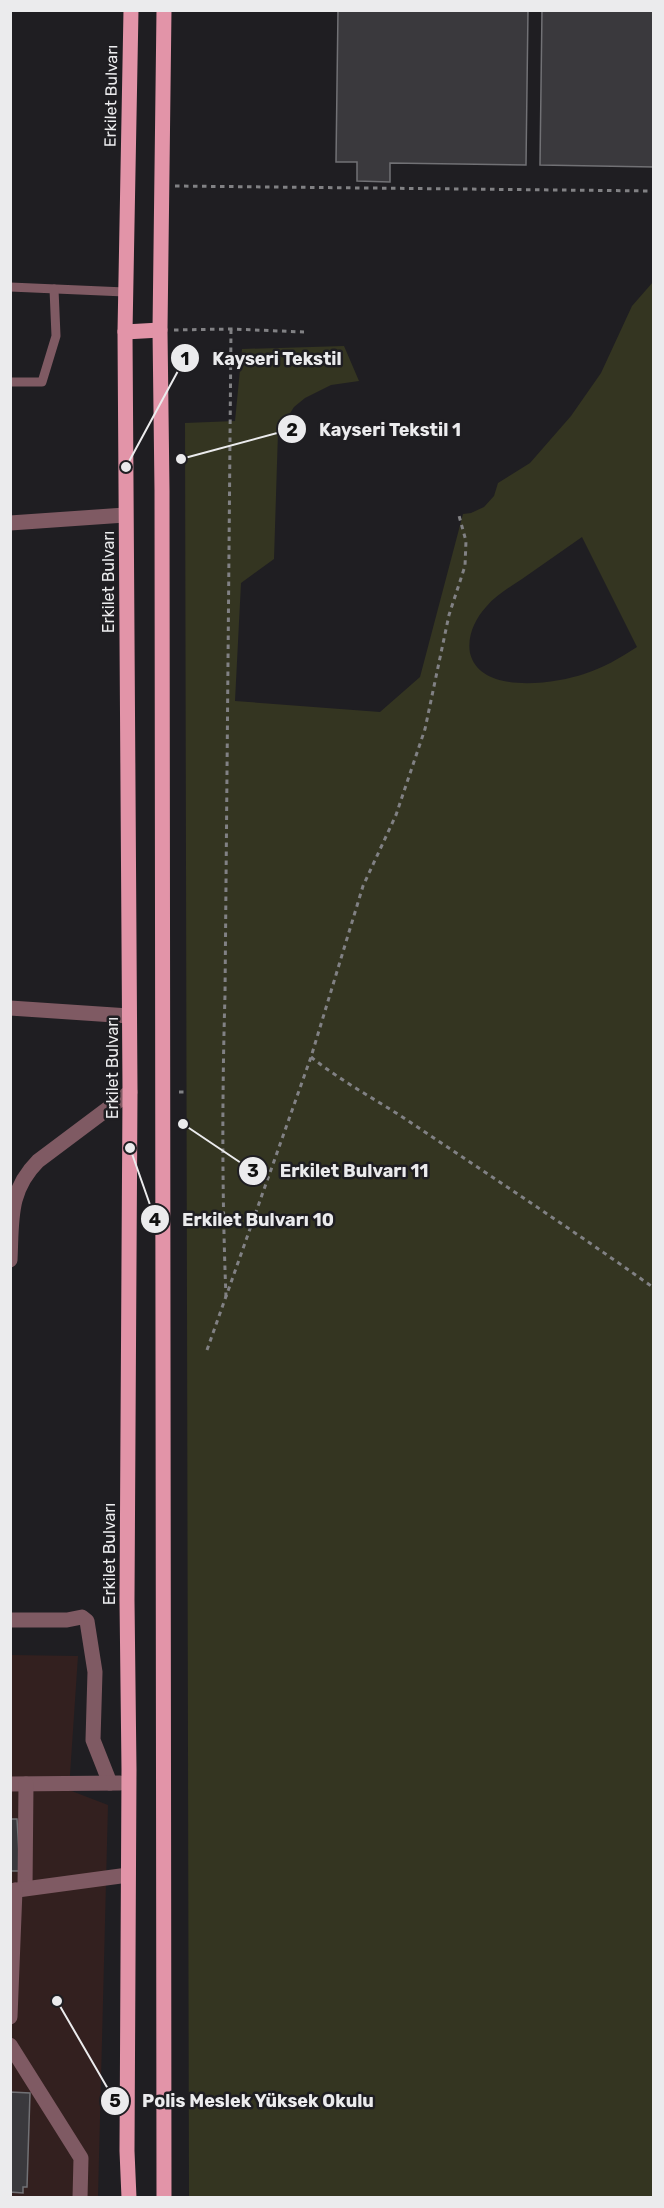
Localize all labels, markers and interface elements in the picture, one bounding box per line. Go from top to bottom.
street label: Erkilet Bulvarı [101,45,121,147]
callout: Kayseri Tekstil [170,340,354,376]
text: 1 [181,348,189,370]
text: Kayseri Tekstil [212,348,342,370]
callout: Kayseri Tekstil 1 [277,411,473,447]
text: 2 [286,419,298,441]
text: Kayseri Tekstil 1 [319,419,461,441]
street label: Erkilet Bulvarı [99,531,118,633]
street label: Erkilet Bulvarı [103,1017,122,1119]
callout: Erkilet Bulvarı 11 [238,1153,441,1189]
text: 3 [247,1160,259,1182]
text: Erkilet Bulvarı 11 [280,1160,428,1182]
callout: Erkilet Bulvarı 10 [140,1201,346,1237]
text: 4 [149,1209,161,1231]
text: Erkilet Bulvarı 10 [182,1209,334,1231]
street label: Erkilet Bulvarı [100,1503,119,1605]
callout: Polis Meslek Yüksek Okulu [100,2083,386,2119]
text: 5 [109,2090,121,2112]
text: Polis Meslek Yüksek Okulu [142,2090,374,2112]

